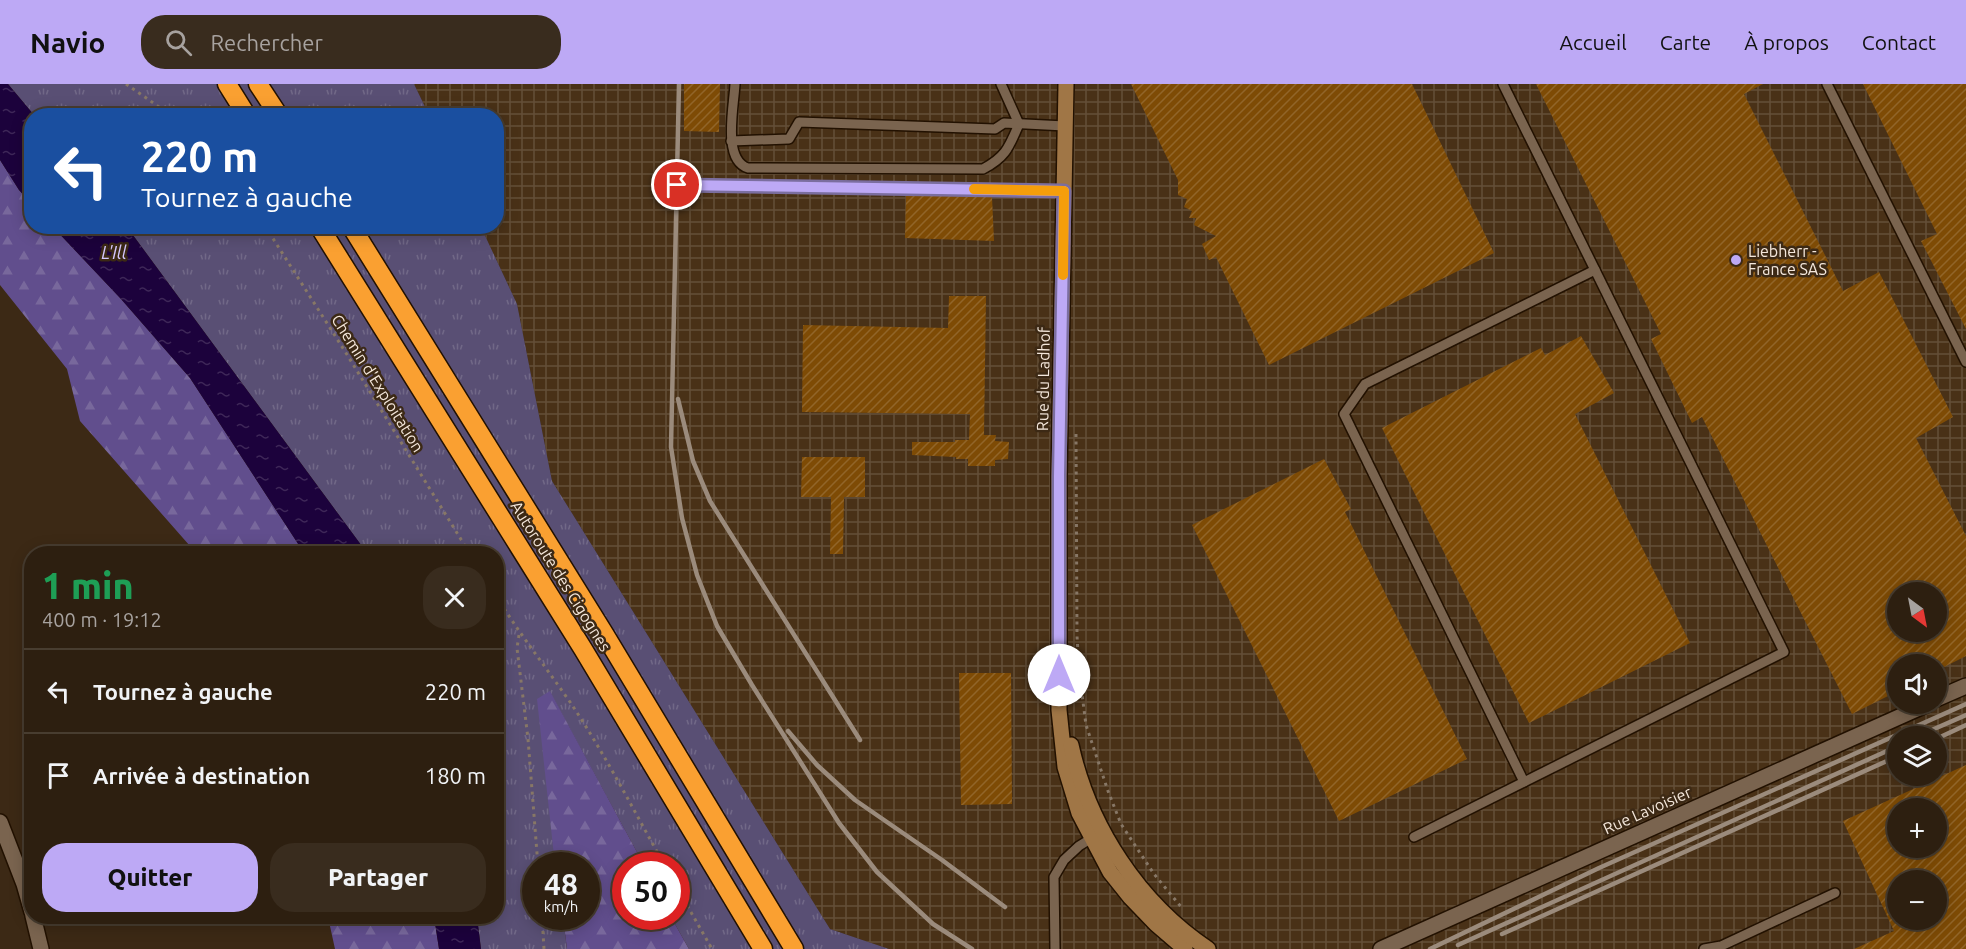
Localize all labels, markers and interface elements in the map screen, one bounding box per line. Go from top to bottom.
search box [141,15,561,69]
icon: search [162,26,195,59]
text: Navio [30,27,105,58]
text: Rechercher [210,30,323,55]
text: Accueil [1559,30,1627,54]
text: Carte [1660,30,1711,54]
text: À propos [1744,30,1829,54]
text: Contact [1862,30,1936,54]
icon: left [42,132,120,210]
text: 220 m [141,133,258,180]
pin [651,159,702,210]
icon: arrive [660,168,693,201]
text: Tournez à gauche [141,182,353,212]
water label: L'Ill [101,242,127,262]
place label: Liebherr - France SAS [1748,242,1827,278]
marker: Liebherr - France SAS [1729,253,1743,267]
street label: Chemin d'Exploitation [328,311,428,455]
street label: Rue du Ladhof [1033,326,1053,431]
street label: Autoroute des Cigognes [507,498,615,654]
text: 1 min [42,565,134,606]
button: close [423,566,486,629]
north arrow [1887,582,1947,642]
map controls [1887,582,1947,930]
text: 400 m · 19:12 [42,608,162,631]
position arrow [1027,643,1091,707]
button: sound [1887,654,1947,714]
icon: left [42,675,75,708]
text: Tournez à gauche [93,679,273,704]
text: 220 m [425,679,486,704]
button: layers [1887,726,1947,786]
icon: arrive [42,759,75,792]
text: Arrivée à destination [93,763,310,788]
text: 180 m [425,763,486,788]
street label: Rue Lavoisier [1600,783,1694,837]
button: + [1887,798,1947,858]
button: Quitter [42,843,258,912]
button: Partager [270,843,486,912]
speed limit sign: 50 [612,852,690,930]
text: 48 [544,867,578,901]
button: − [1887,870,1947,930]
text: km/h [544,898,578,915]

